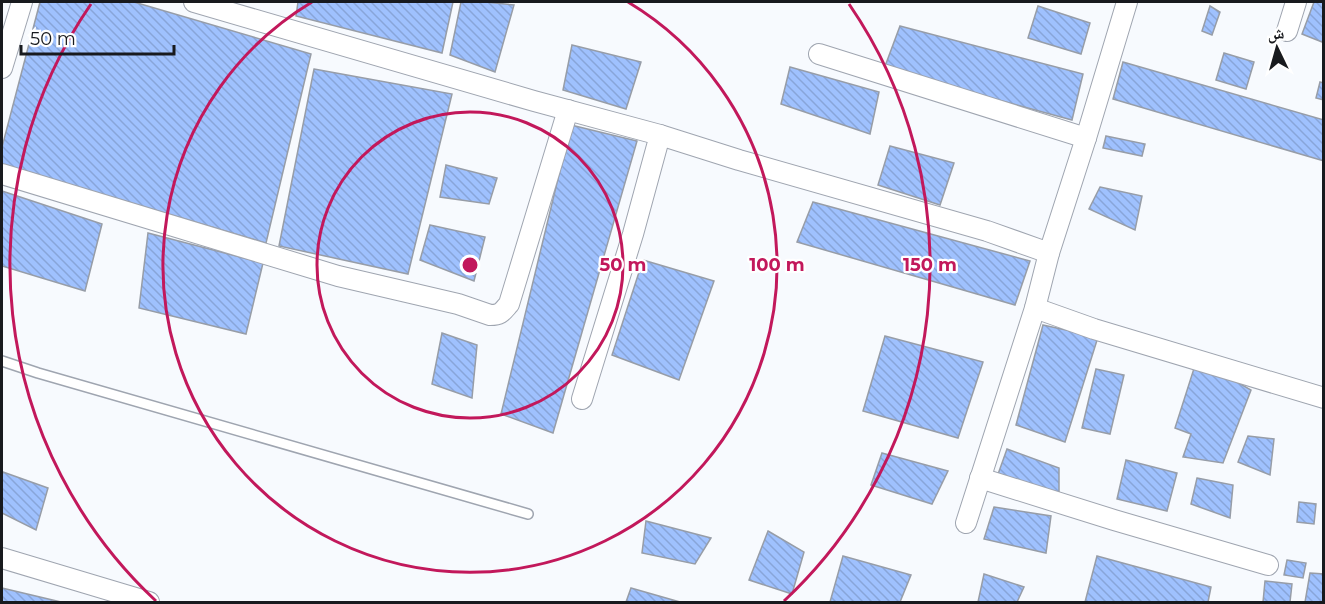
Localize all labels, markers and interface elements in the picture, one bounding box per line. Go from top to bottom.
scale bar [21,18,174,56]
north arrow [1247,18,1307,78]
text: ش [1266,23,1285,44]
text: 50 m [30,28,76,50]
text: 50 m [600,254,646,276]
text: 100 m [749,254,805,276]
text: 150 m [903,254,957,276]
centre of rings [460,255,480,275]

